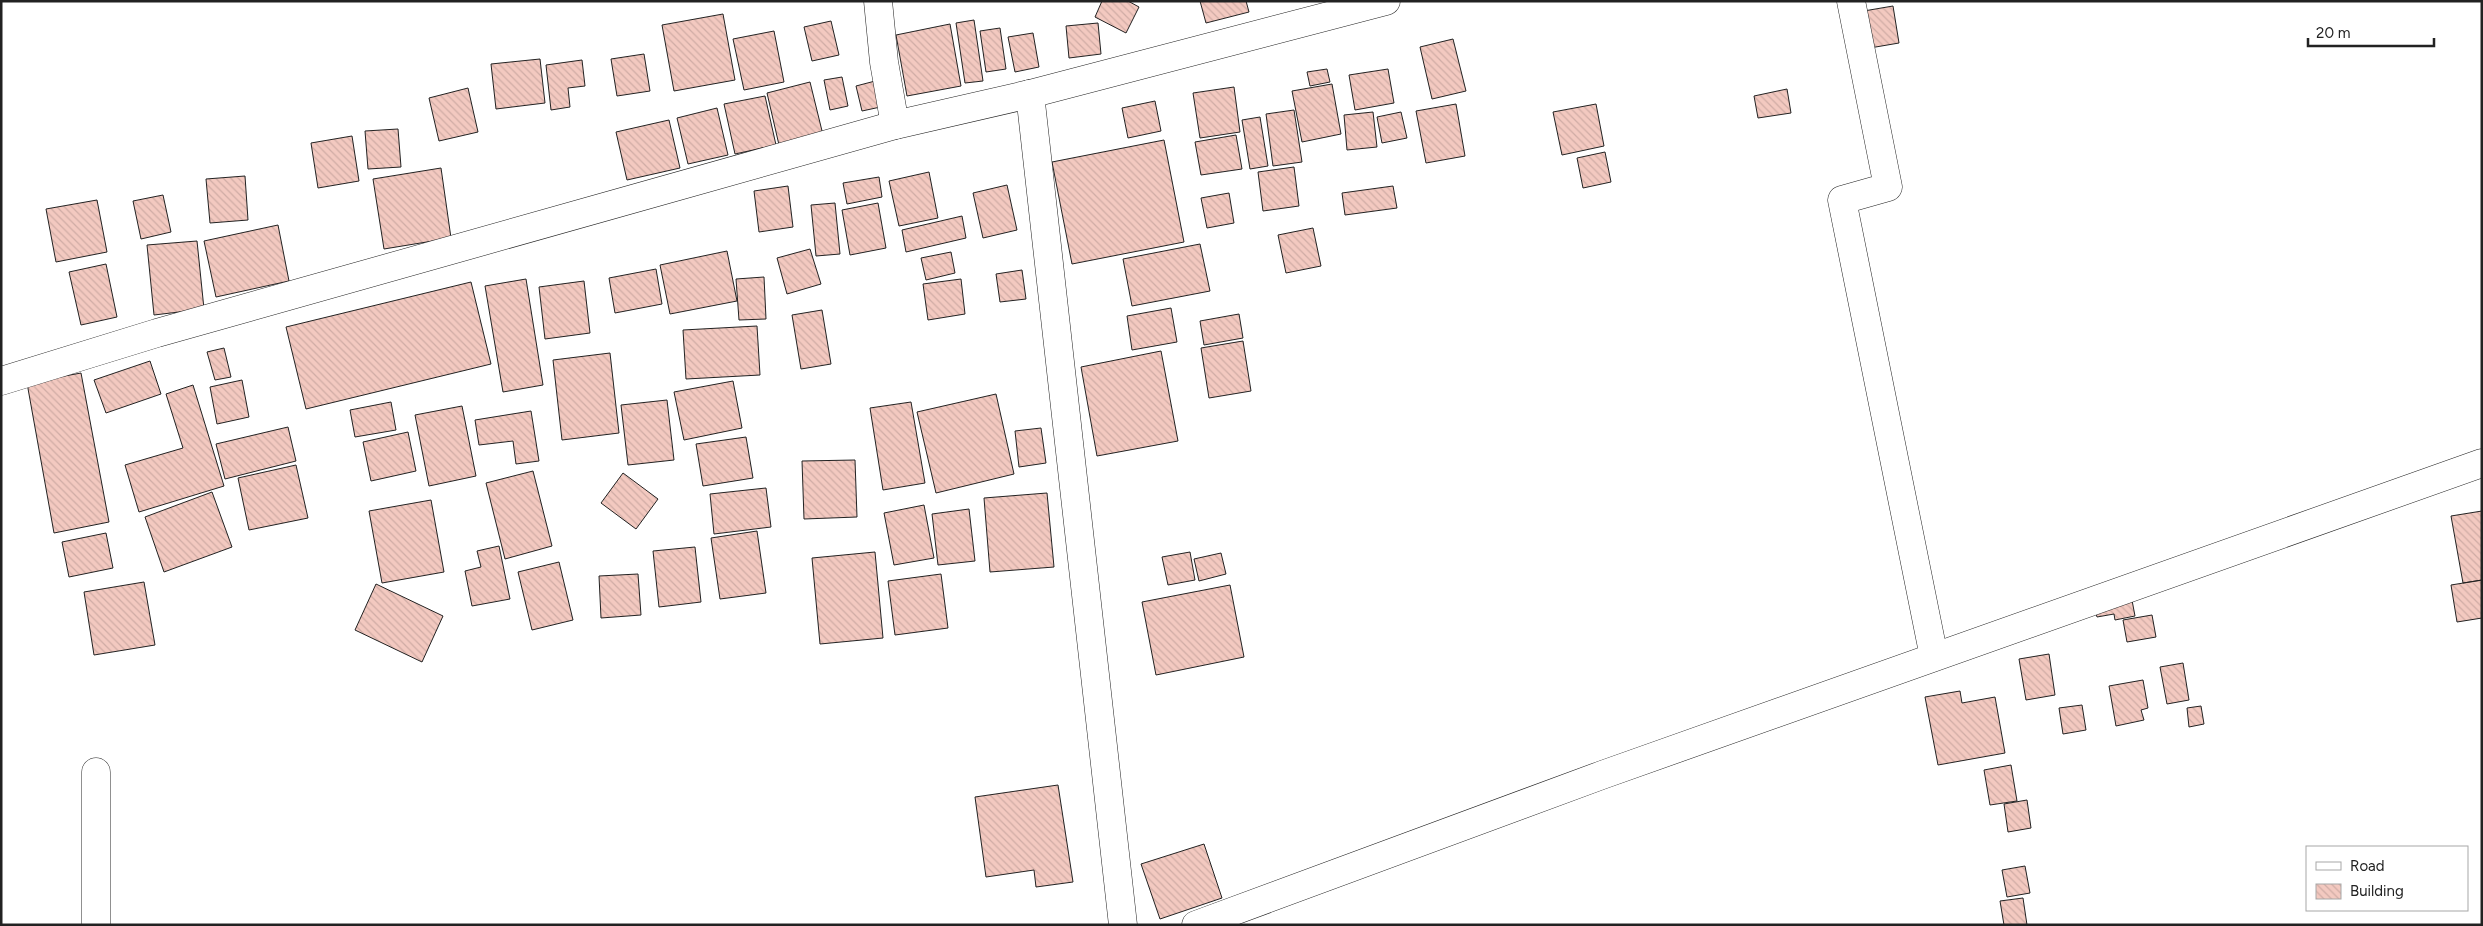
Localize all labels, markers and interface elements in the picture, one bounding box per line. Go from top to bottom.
scale bar [2308,15,2434,47]
text: 20 m [2316,24,2350,42]
legend [2306,846,2468,911]
text: Road [2350,857,2385,875]
text: Building [2350,882,2404,900]

